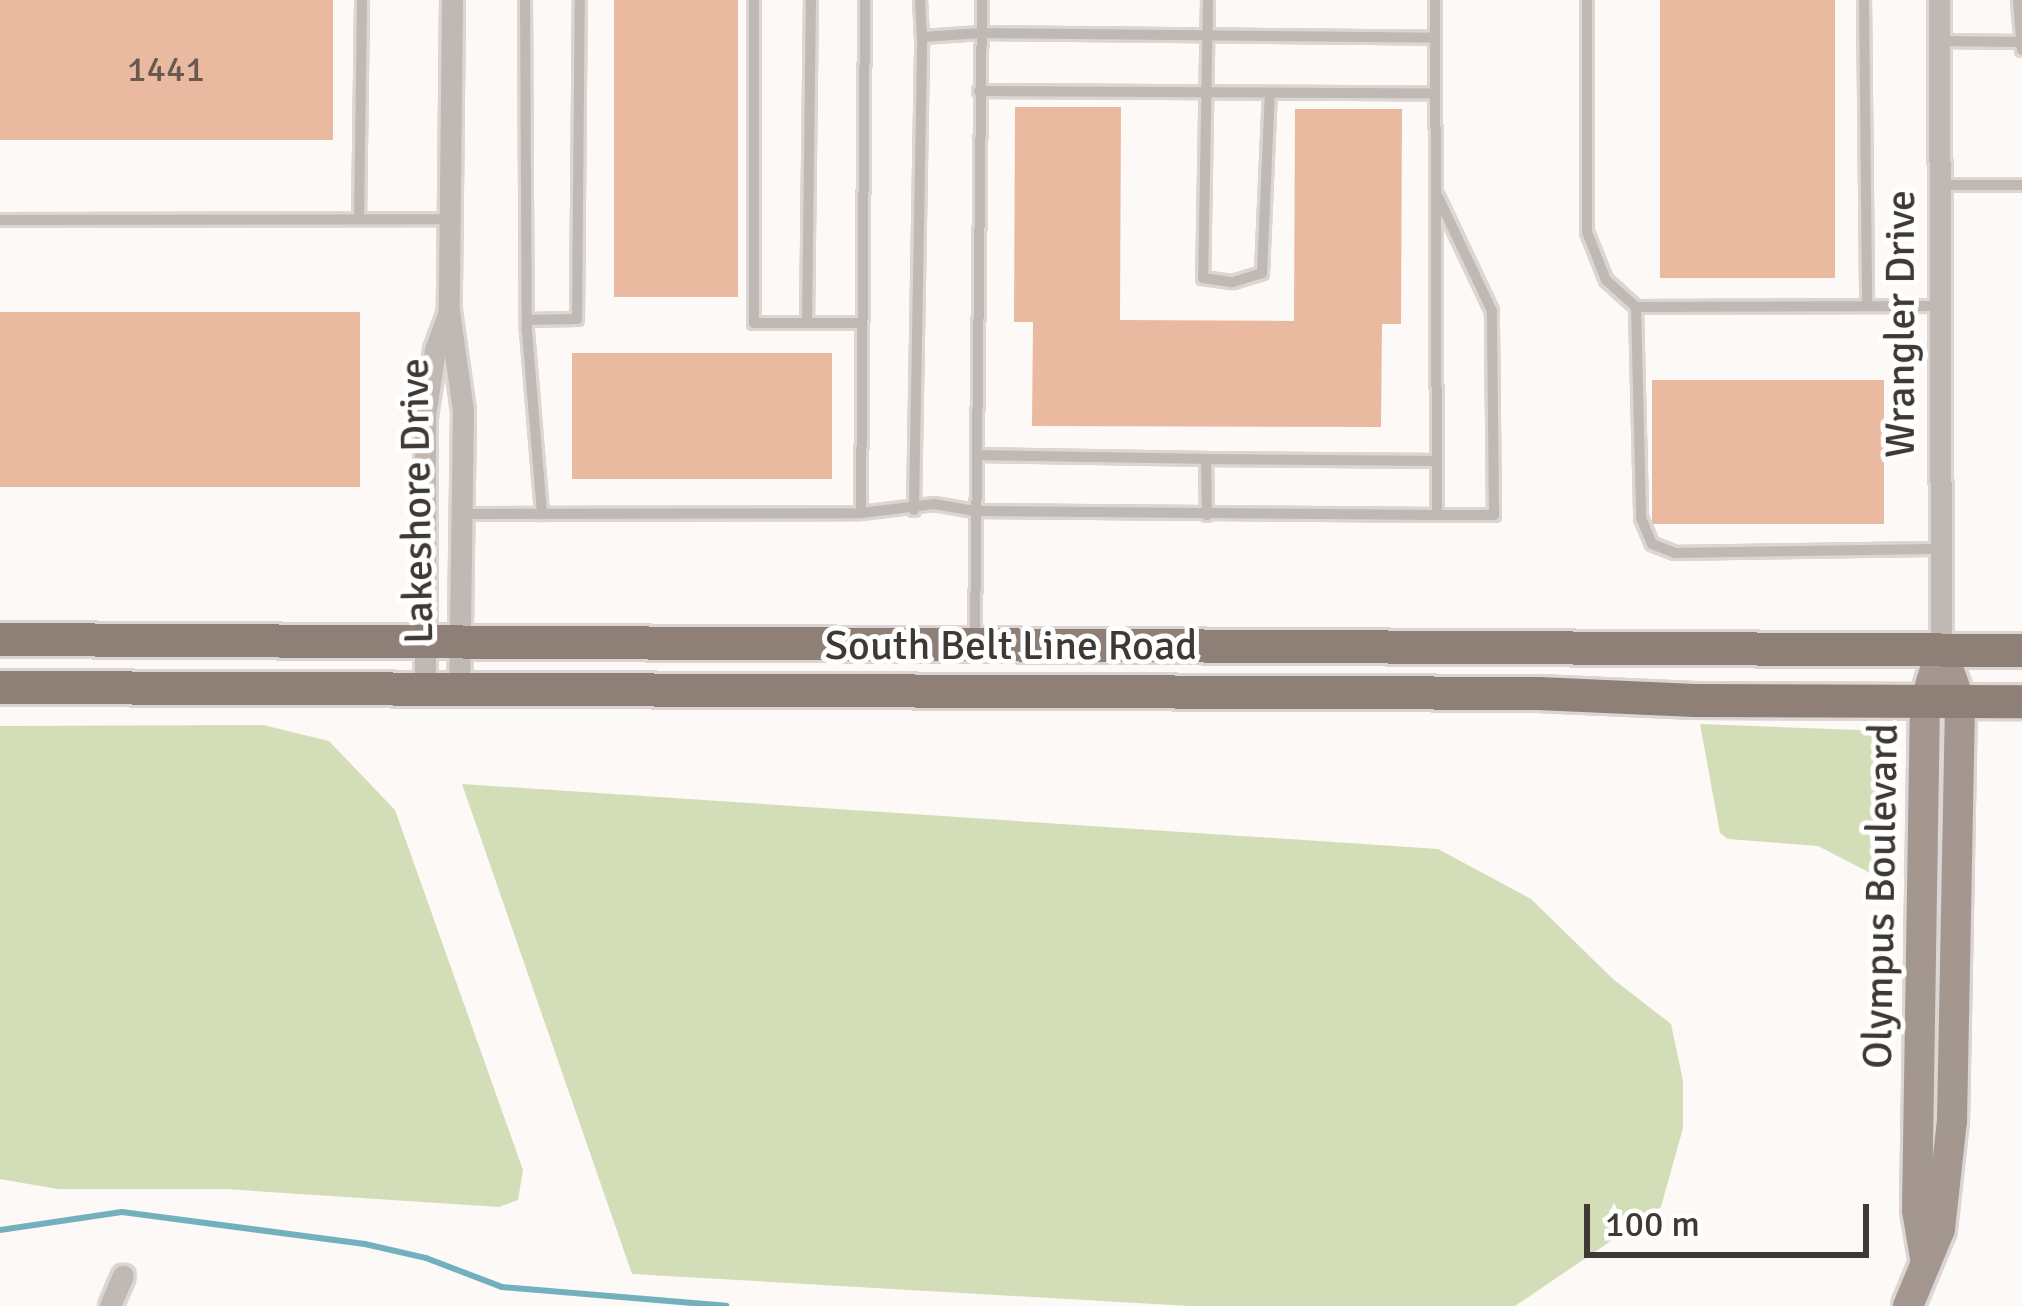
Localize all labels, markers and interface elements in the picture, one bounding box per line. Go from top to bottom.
house number: 1441 [127,48,205,92]
street label: Wrangler Drive [1876,190,1926,458]
street label: Lakeshore Drive [389,358,445,644]
street label: South Belt Line Road [825,621,1197,671]
street label: Olympus Boulevard [1853,723,1909,1069]
scale bar [1590,1180,1875,1254]
text: 100 m [1605,1202,1700,1247]

